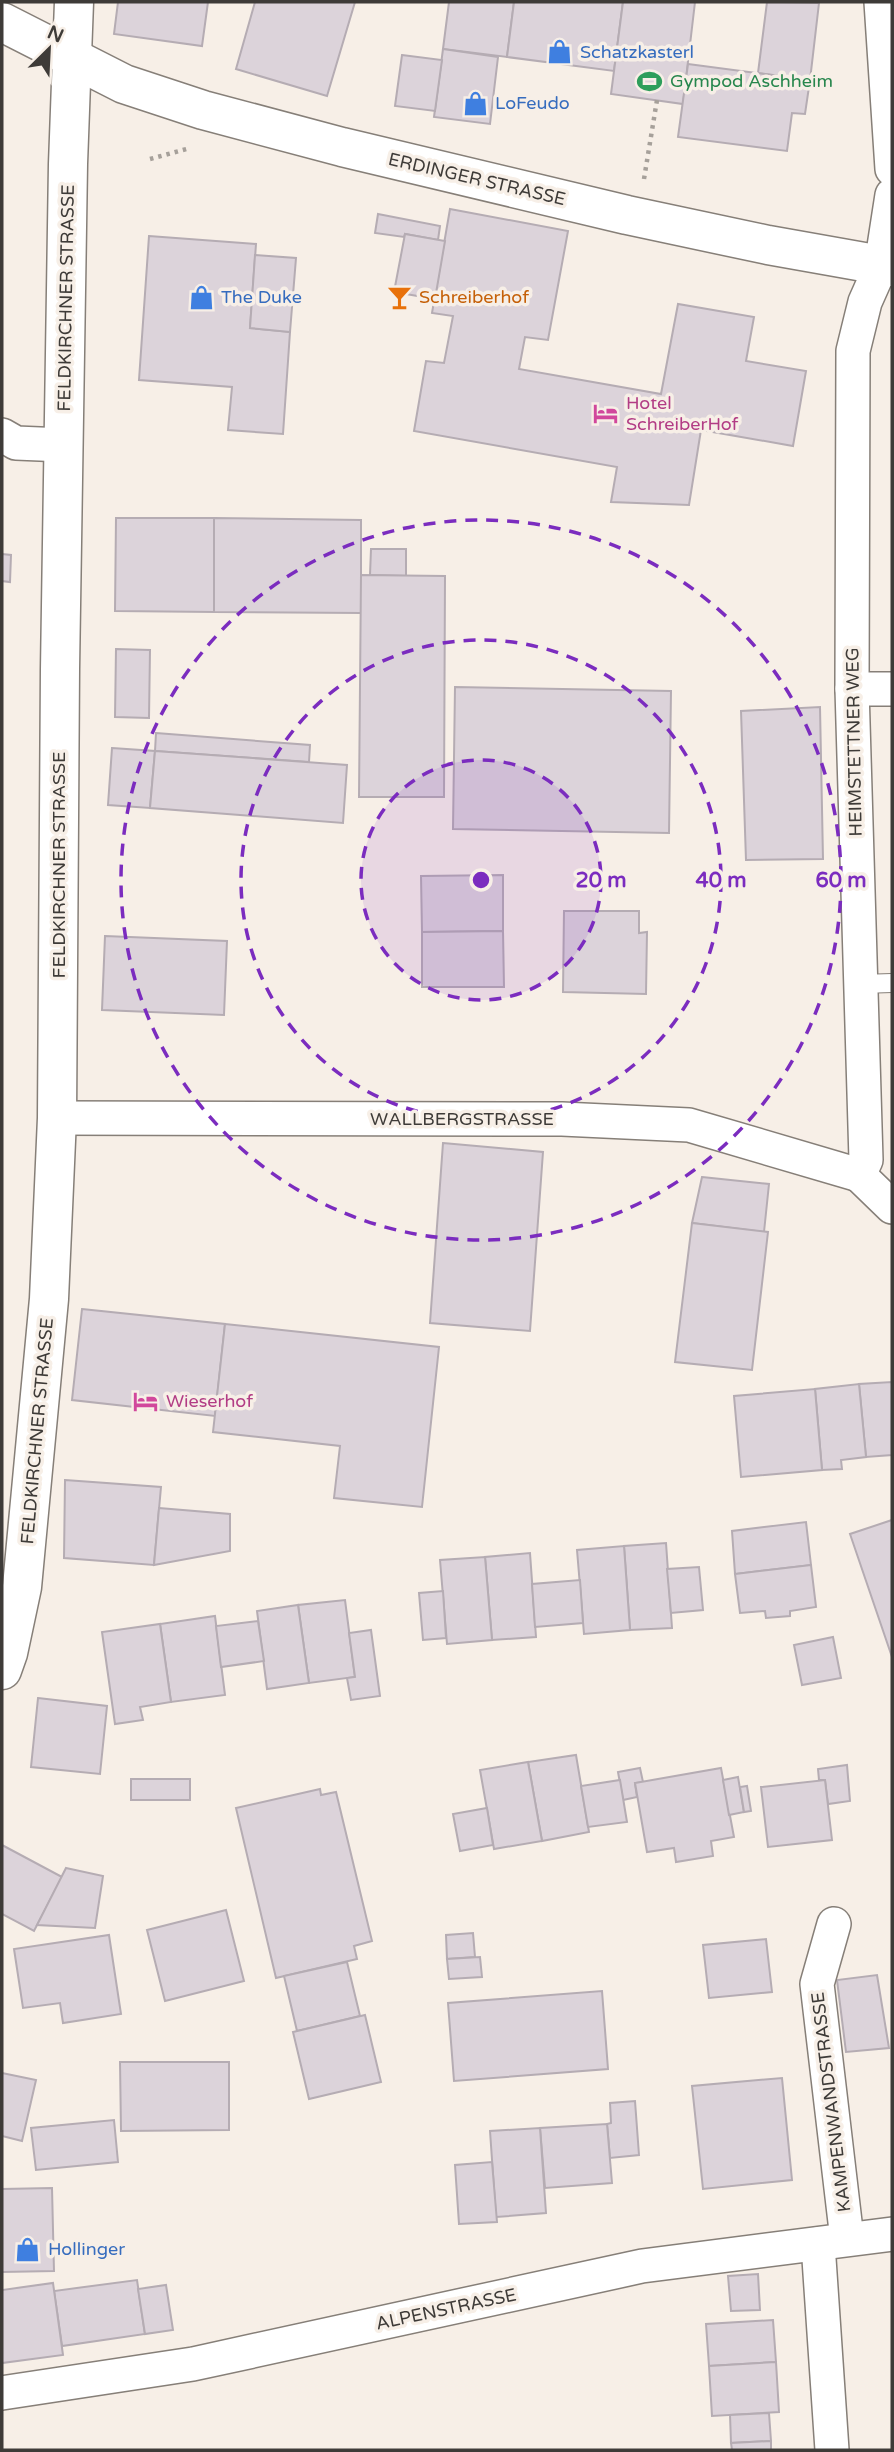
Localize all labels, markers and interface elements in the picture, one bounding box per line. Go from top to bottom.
north arrow [14,14,84,84]
text: N [44,21,67,48]
shop icon: Schatzkasterl [546,38,574,66]
place label: Schatzkasterl [580,41,694,63]
sports icon: Gympod Aschheim [636,67,664,95]
place label: Gympod Aschheim [670,70,833,92]
shop icon: LoFeudo [461,89,489,117]
place label: LoFeudo [495,92,570,114]
street label: ERDINGER STRASSE [386,148,568,210]
street label: FELDKIRCHNER STRASSE [53,184,79,412]
shop icon: The Duke [187,283,215,311]
bar icon: Schreiberhof [385,283,413,311]
place label: The Duke [221,286,302,308]
place label: Schreiberhof [419,286,529,308]
place label: Hotel SchreiberHof [626,392,739,435]
hotel icon: Hotel SchreiberHof [592,399,620,427]
street label: HEIMSTETTNER WEG [841,647,867,837]
street label: FELDKIRCHNER STRASSE [48,751,70,979]
centre of rings [469,868,493,892]
text: 20 m [575,868,627,893]
text: 40 m [695,868,747,893]
text: 60 m [815,868,867,893]
street label: WALLBERGSTRASSE [370,1108,554,1130]
street label: FELDKIRCHNER STRASSE [16,1317,58,1545]
hotel icon: Wieserhof [132,1387,160,1415]
place label: Wieserhof [166,1390,253,1412]
street label: KAMPENWANDSTRASSE [807,1991,855,2213]
shop icon: Hollinger [14,2235,42,2263]
place label: Hollinger [48,2238,125,2260]
street label: ALPENSTRASSE [374,2283,518,2335]

